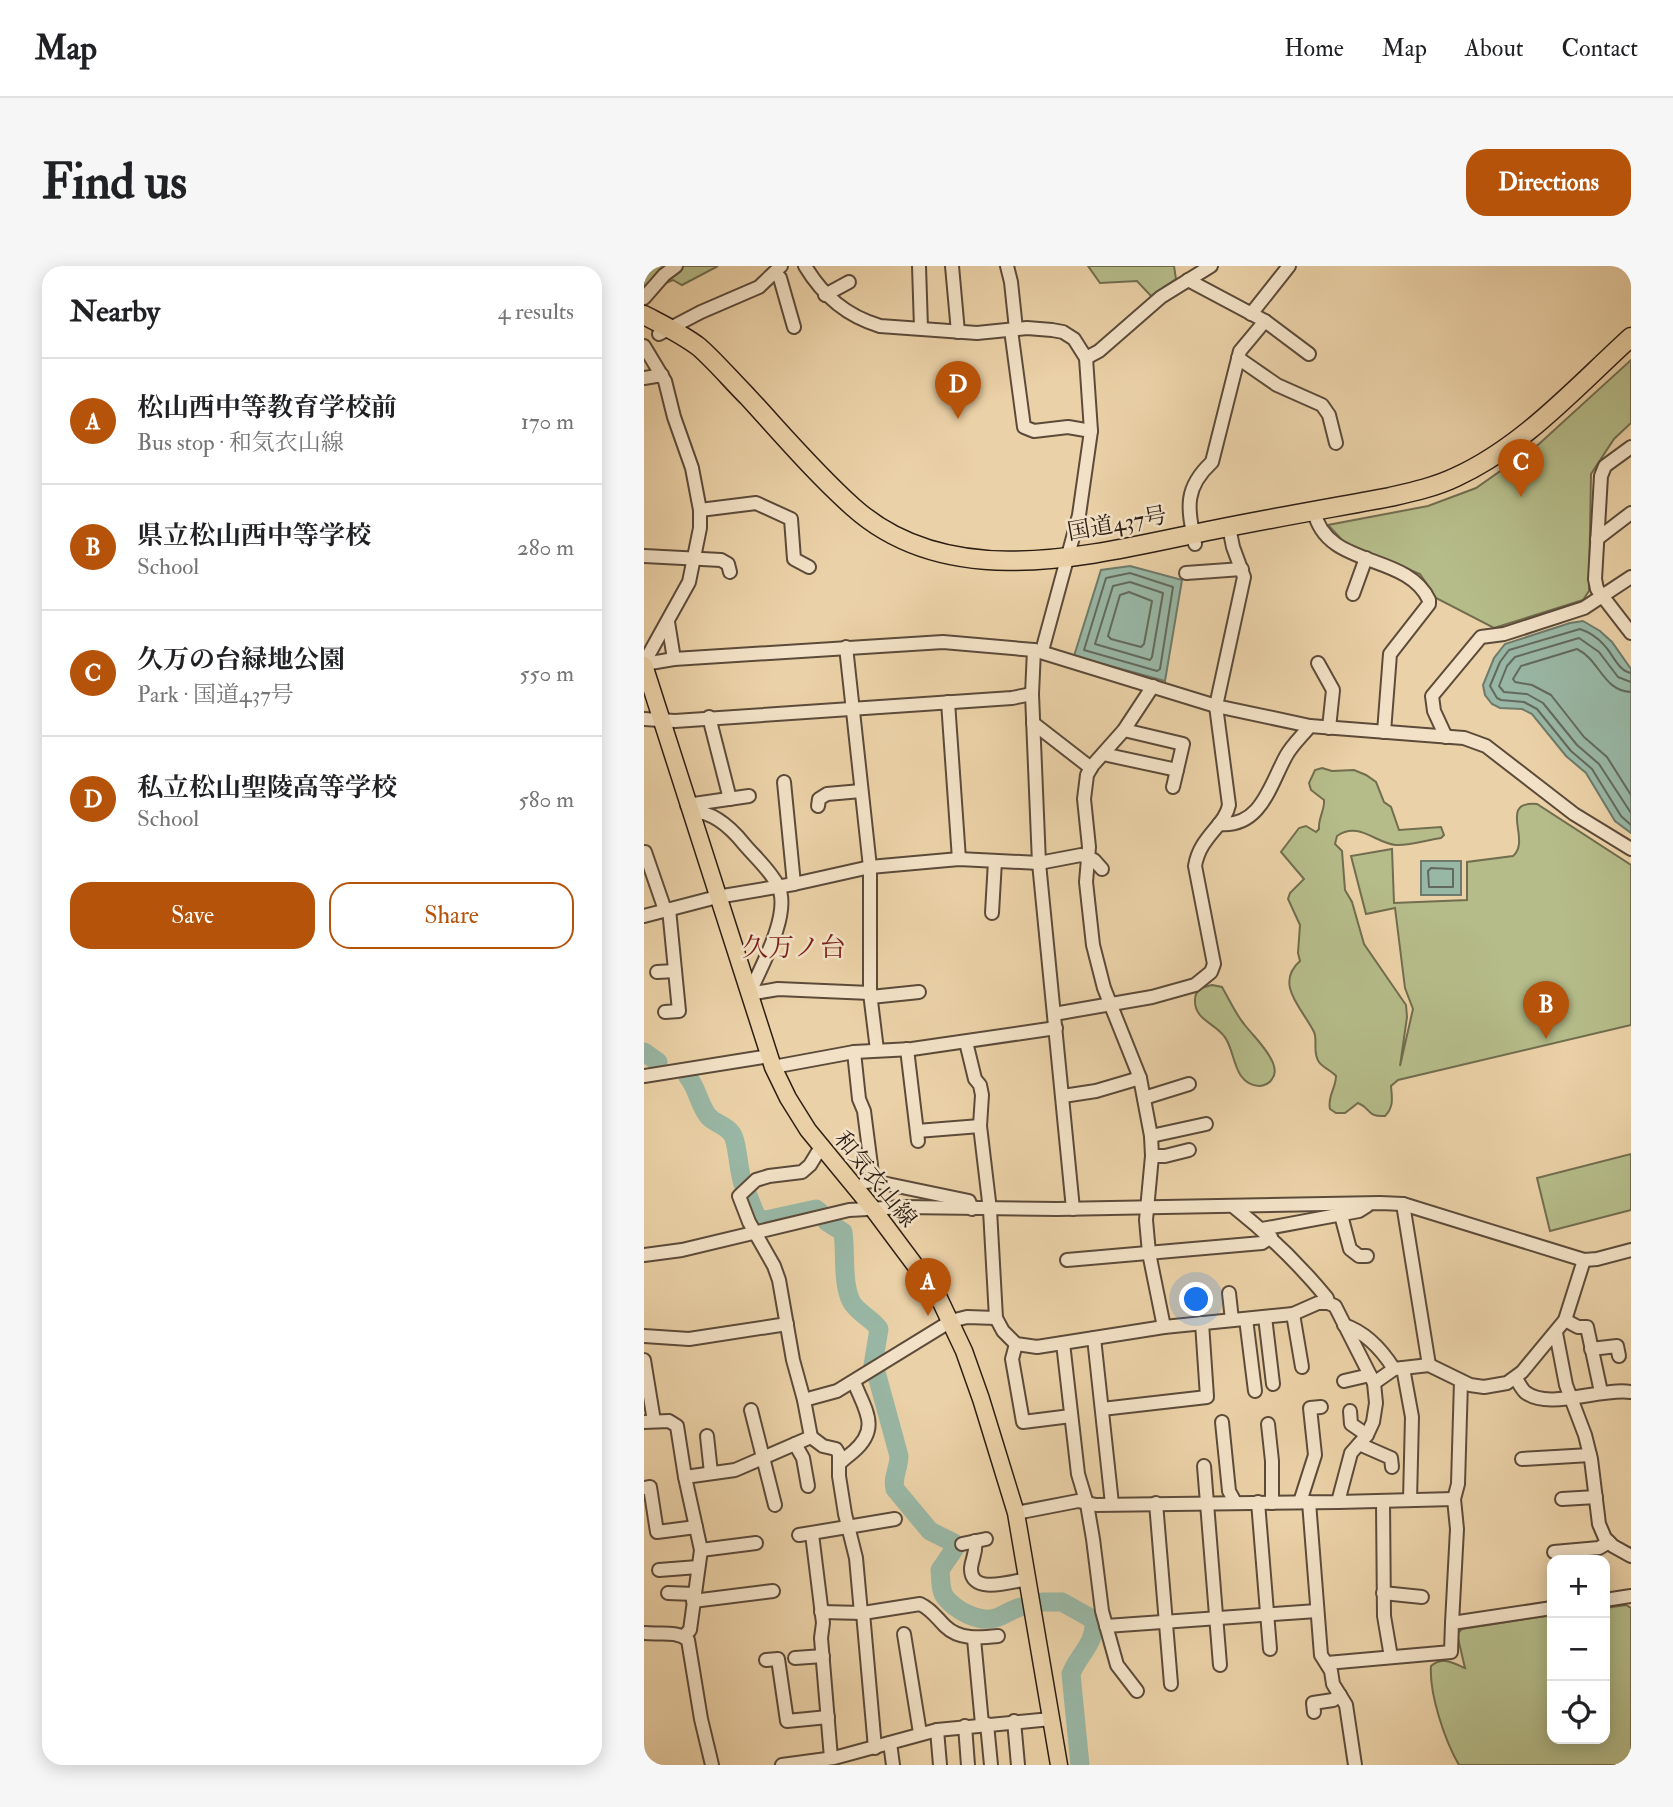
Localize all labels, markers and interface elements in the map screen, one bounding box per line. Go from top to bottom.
text: Map [35,28,97,69]
text: Home [1284,33,1344,64]
text: Map [1382,33,1427,64]
text: About [1465,33,1524,64]
text: Contact [1562,33,1638,64]
button: Directions [1466,149,1631,216]
text: Find us [42,152,187,213]
text: Nearby [70,293,160,330]
text: 4 results [498,297,574,326]
pin: D [935,361,981,419]
text: 松山西中等教育学校前 [137,392,397,424]
text: A [86,407,100,436]
text: 170 m [521,407,574,436]
text: Bus stop · 和気衣山線 [137,428,344,457]
pin: C [1498,439,1544,497]
street label: 国道437号 [1065,500,1169,547]
text: 県立松山西中等学校 [137,520,371,552]
text: B [85,533,101,562]
text: 280 m [517,533,574,562]
text: School [137,552,199,581]
text: 久万の台緑地公園 [137,644,345,676]
text: C [85,659,101,688]
text: 550 m [520,659,574,688]
text: Park · 国道437号 [137,680,294,709]
text: 私立松山聖陵高等学校 [137,772,397,804]
text: D [84,785,102,814]
text: 580 m [519,785,574,814]
text: School [137,804,199,833]
button: Save [70,882,315,949]
button: Share [329,882,574,949]
district label: 久万ノ台 [742,932,846,964]
pin: B [1523,981,1569,1039]
street label: 和気衣山線 [828,1126,923,1233]
pin: A [905,1258,951,1316]
your location [1179,1282,1213,1316]
map controls [1547,1555,1610,1744]
button: + [1547,1555,1610,1618]
button: − [1547,1618,1610,1681]
button: locate [1547,1681,1610,1744]

